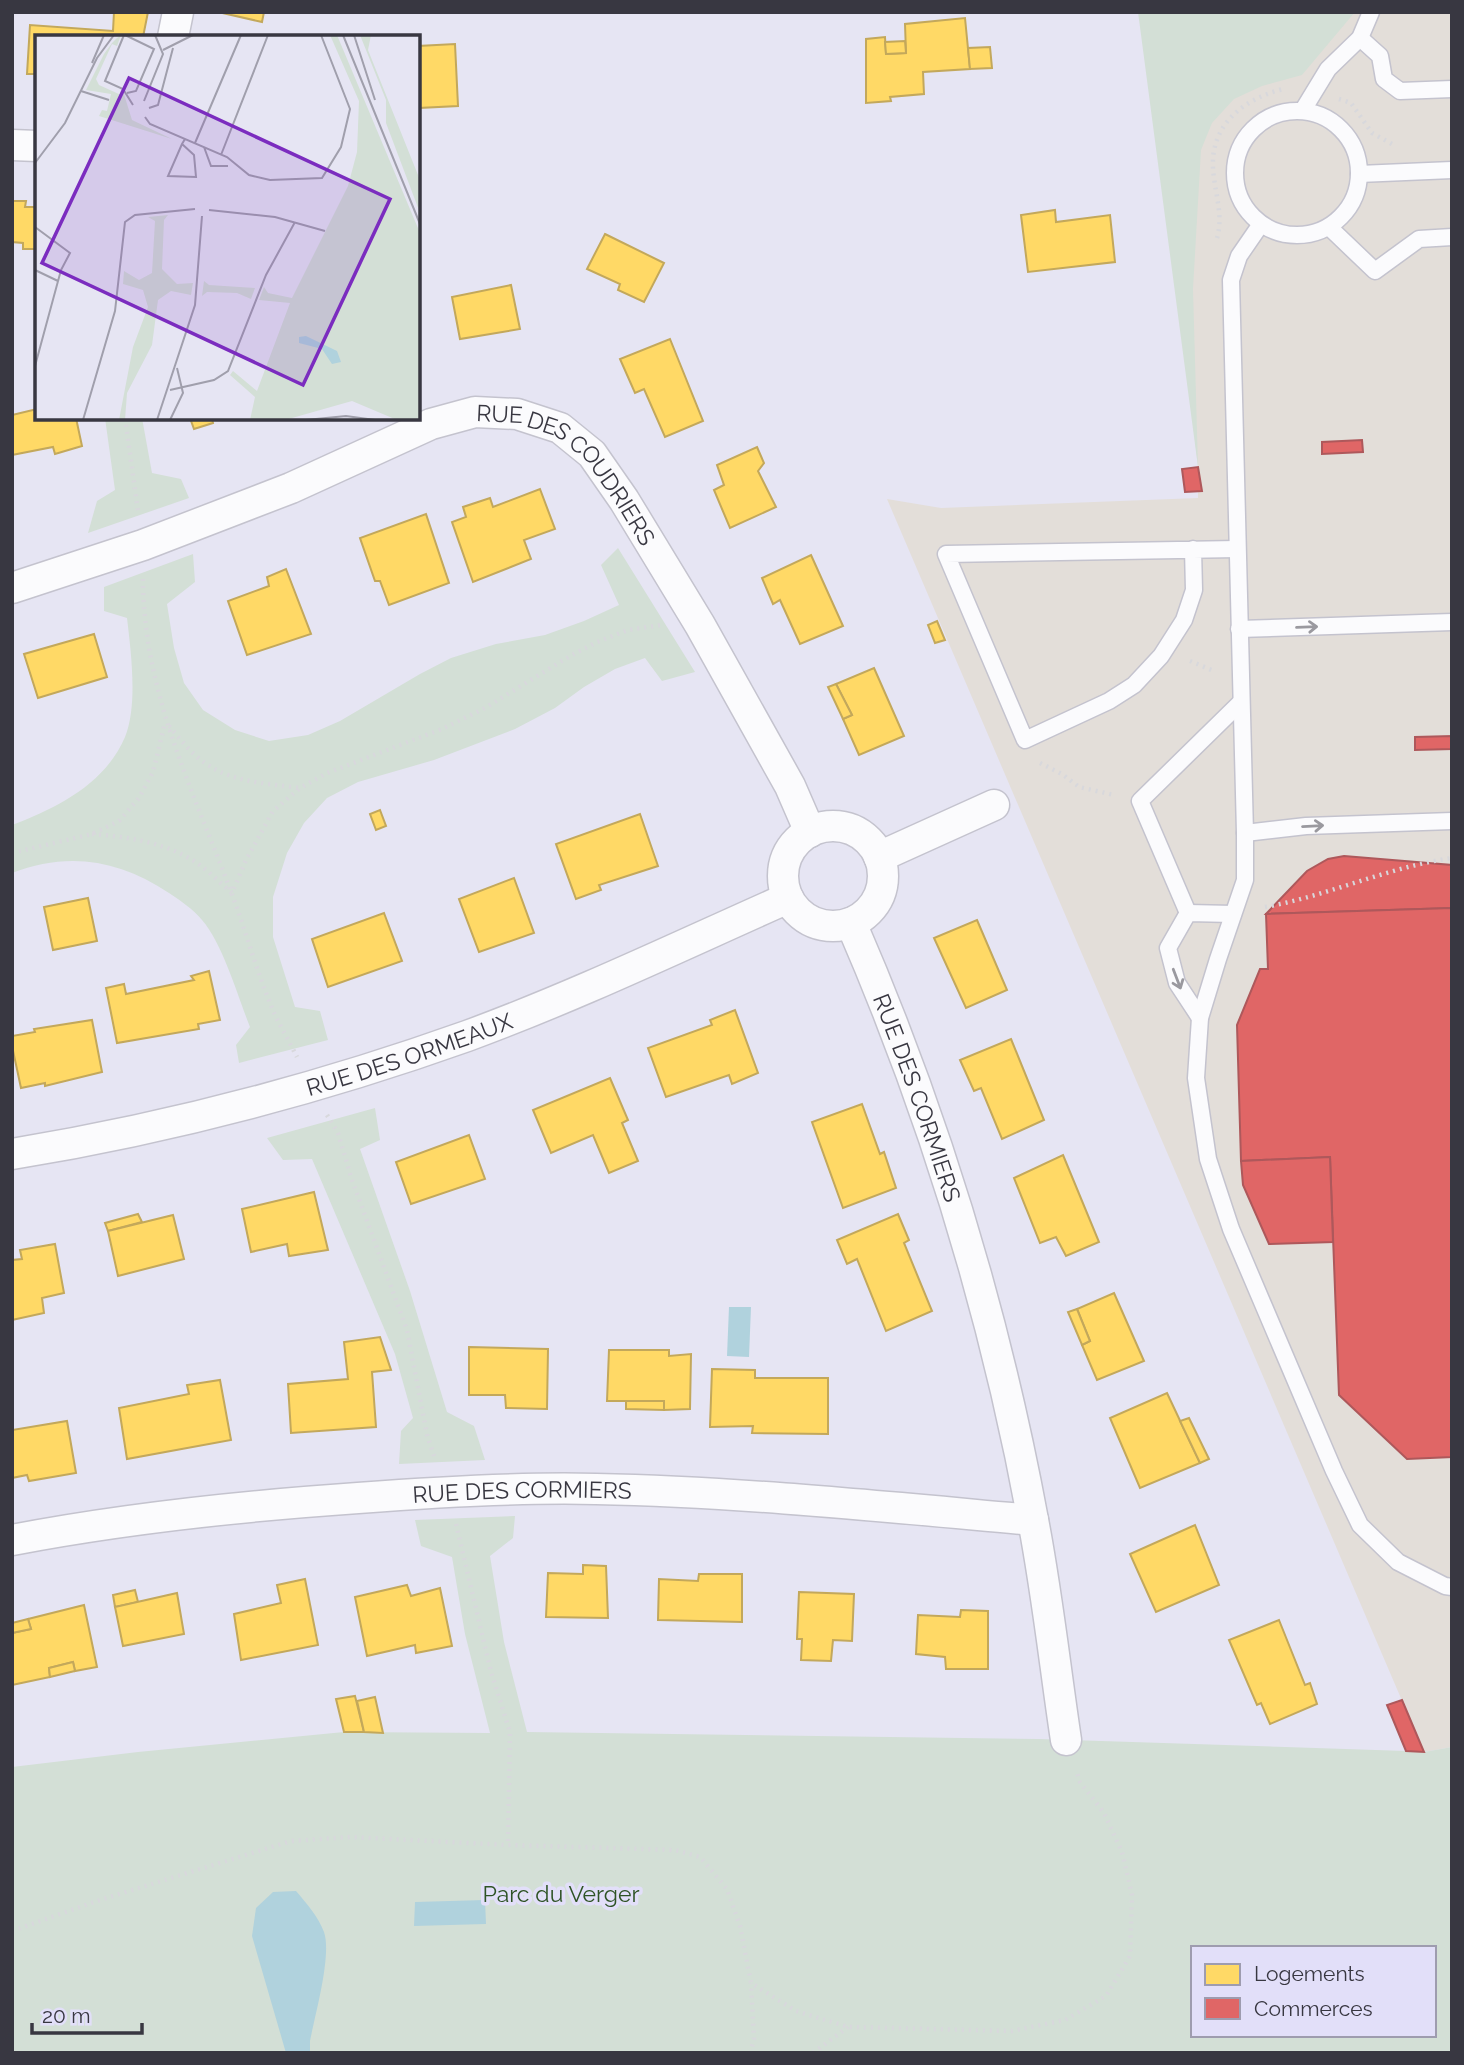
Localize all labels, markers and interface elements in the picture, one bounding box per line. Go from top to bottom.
inset map [35,35,420,420]
street label: RUE DES COUDRIERS [476,399,661,550]
one-way arrow [1296,620,1319,633]
one-way arrow [1301,819,1324,832]
one-way arrow [1172,967,1184,989]
street label: RUE DES CORMIERS [868,989,967,1205]
street label: RUE DES ORMEAUX [303,1006,516,1100]
street label: RUE DES CORMIERS [412,1475,632,1508]
park label: Parc du Verger [482,1880,640,1907]
legend [1191,1946,1436,2037]
text: Logements [1254,1961,1365,1986]
scale bar [32,1992,142,2036]
text: Commerces [1254,1996,1373,2021]
text: 20 m [42,2003,90,2028]

